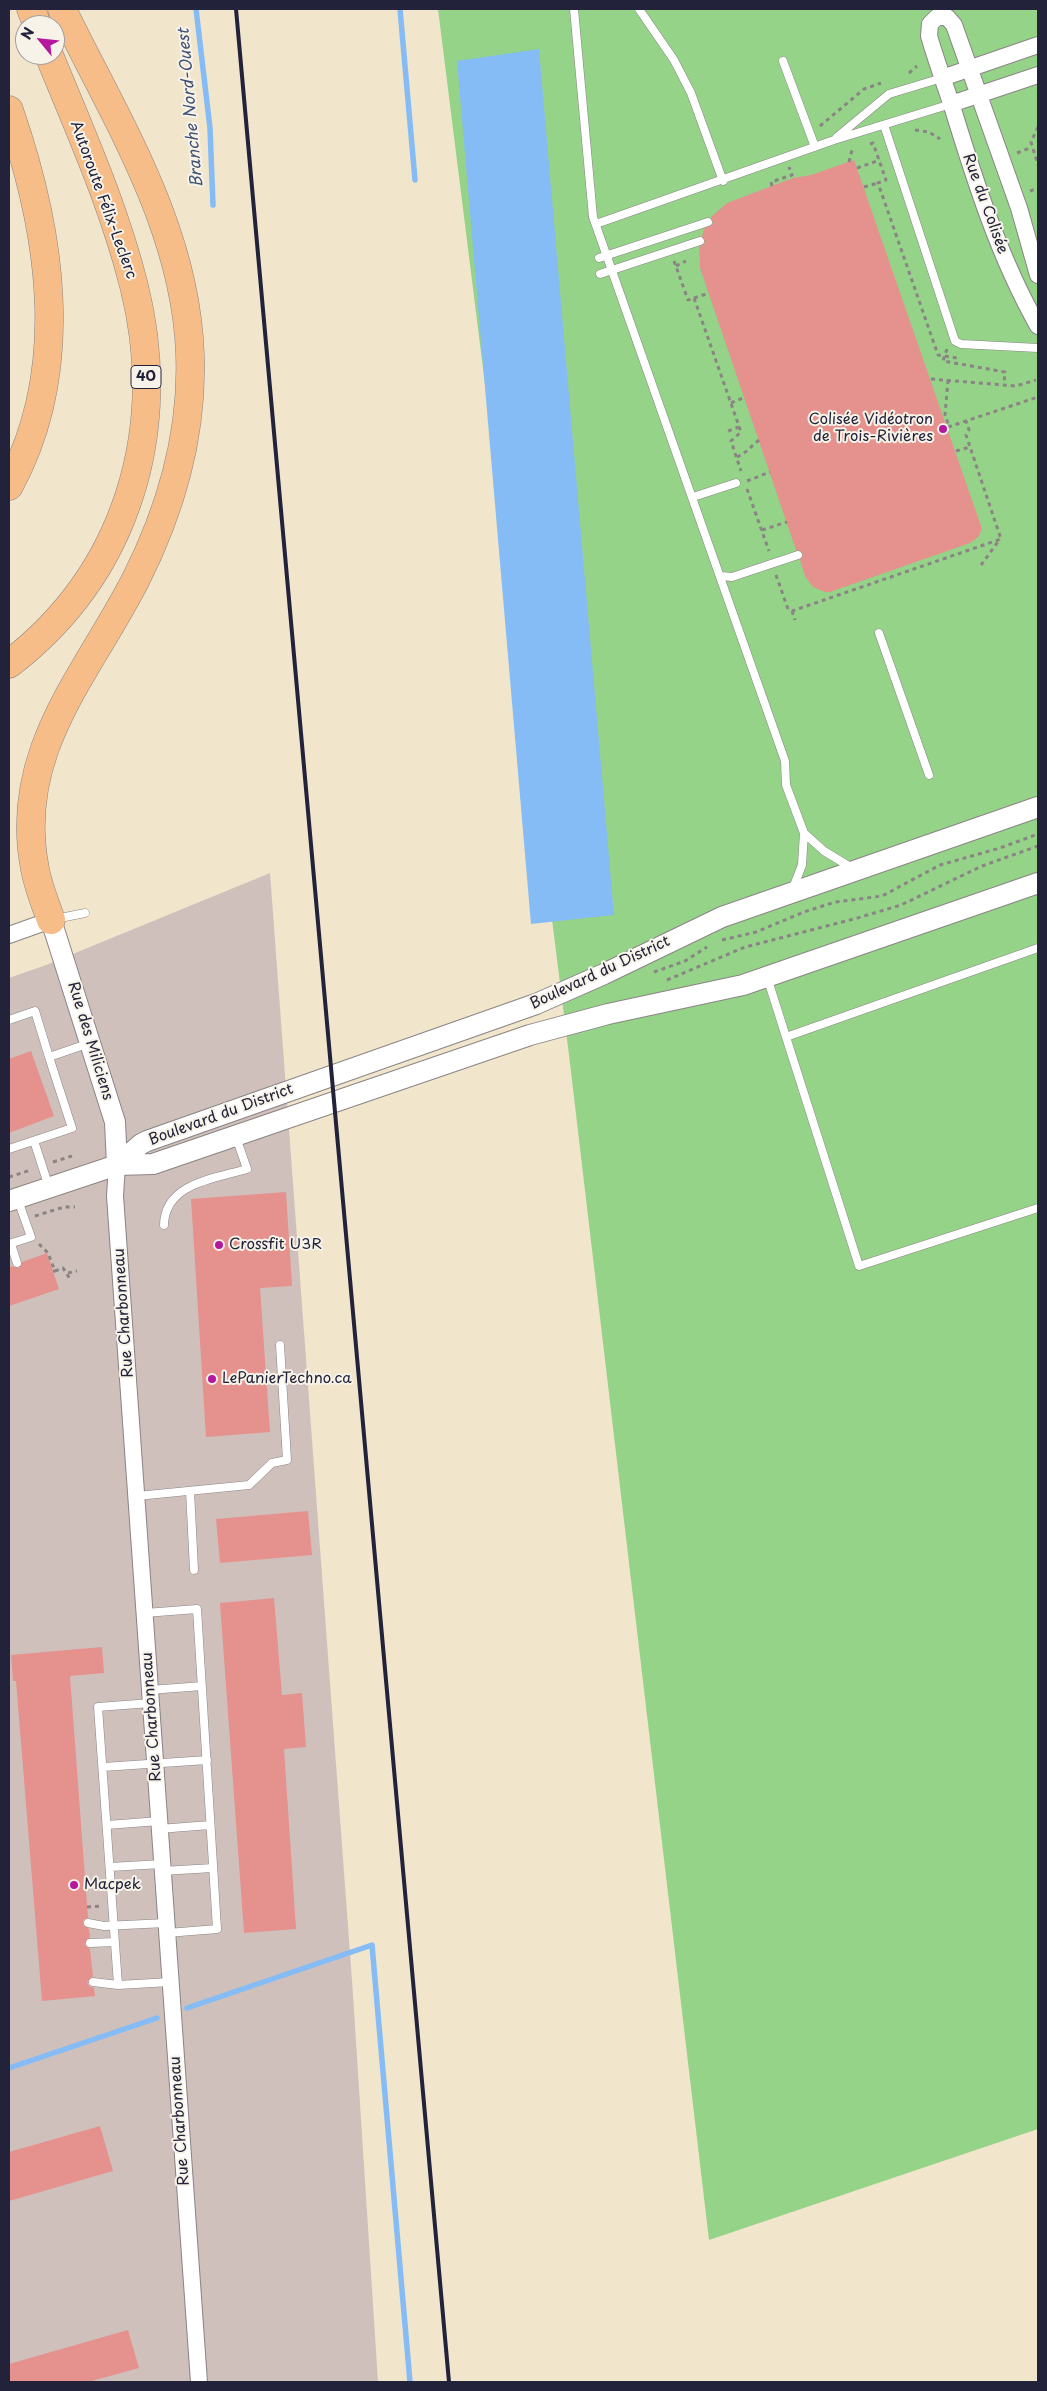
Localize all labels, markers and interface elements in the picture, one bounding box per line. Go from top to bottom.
north arrow [15,15,65,65]
text: N [15,23,39,43]
water label: Branche Nord-Ouest [174,28,208,188]
street label: Autoroute Félix-Leclerc [66,119,140,281]
street label: Rue du Colisée [958,151,1012,257]
road number: 40 [131,366,161,388]
place label: Colisée Vidéotron de Trois-Rivières [809,411,933,446]
marker: Colisée Vidéotron de Trois-Rivières [937,423,949,435]
street label: Boulevard du District [527,933,673,1013]
street label: Rue des Miliciens [63,980,117,1102]
street label: Boulevard du District [146,1080,296,1150]
place label: Crossfit U3R [229,1236,322,1254]
marker: Crossfit U3R [213,1239,225,1251]
street label: Rue Charbonneau [110,1248,138,1378]
place label: LePanierTechno.ca [222,1370,352,1388]
marker: LePanierTechno.ca [206,1373,218,1385]
street label: Rue Charbonneau [138,1652,166,1782]
place label: Macpek [84,1876,141,1894]
marker: Macpek [68,1879,80,1891]
street label: Rue Charbonneau [166,2056,194,2186]

